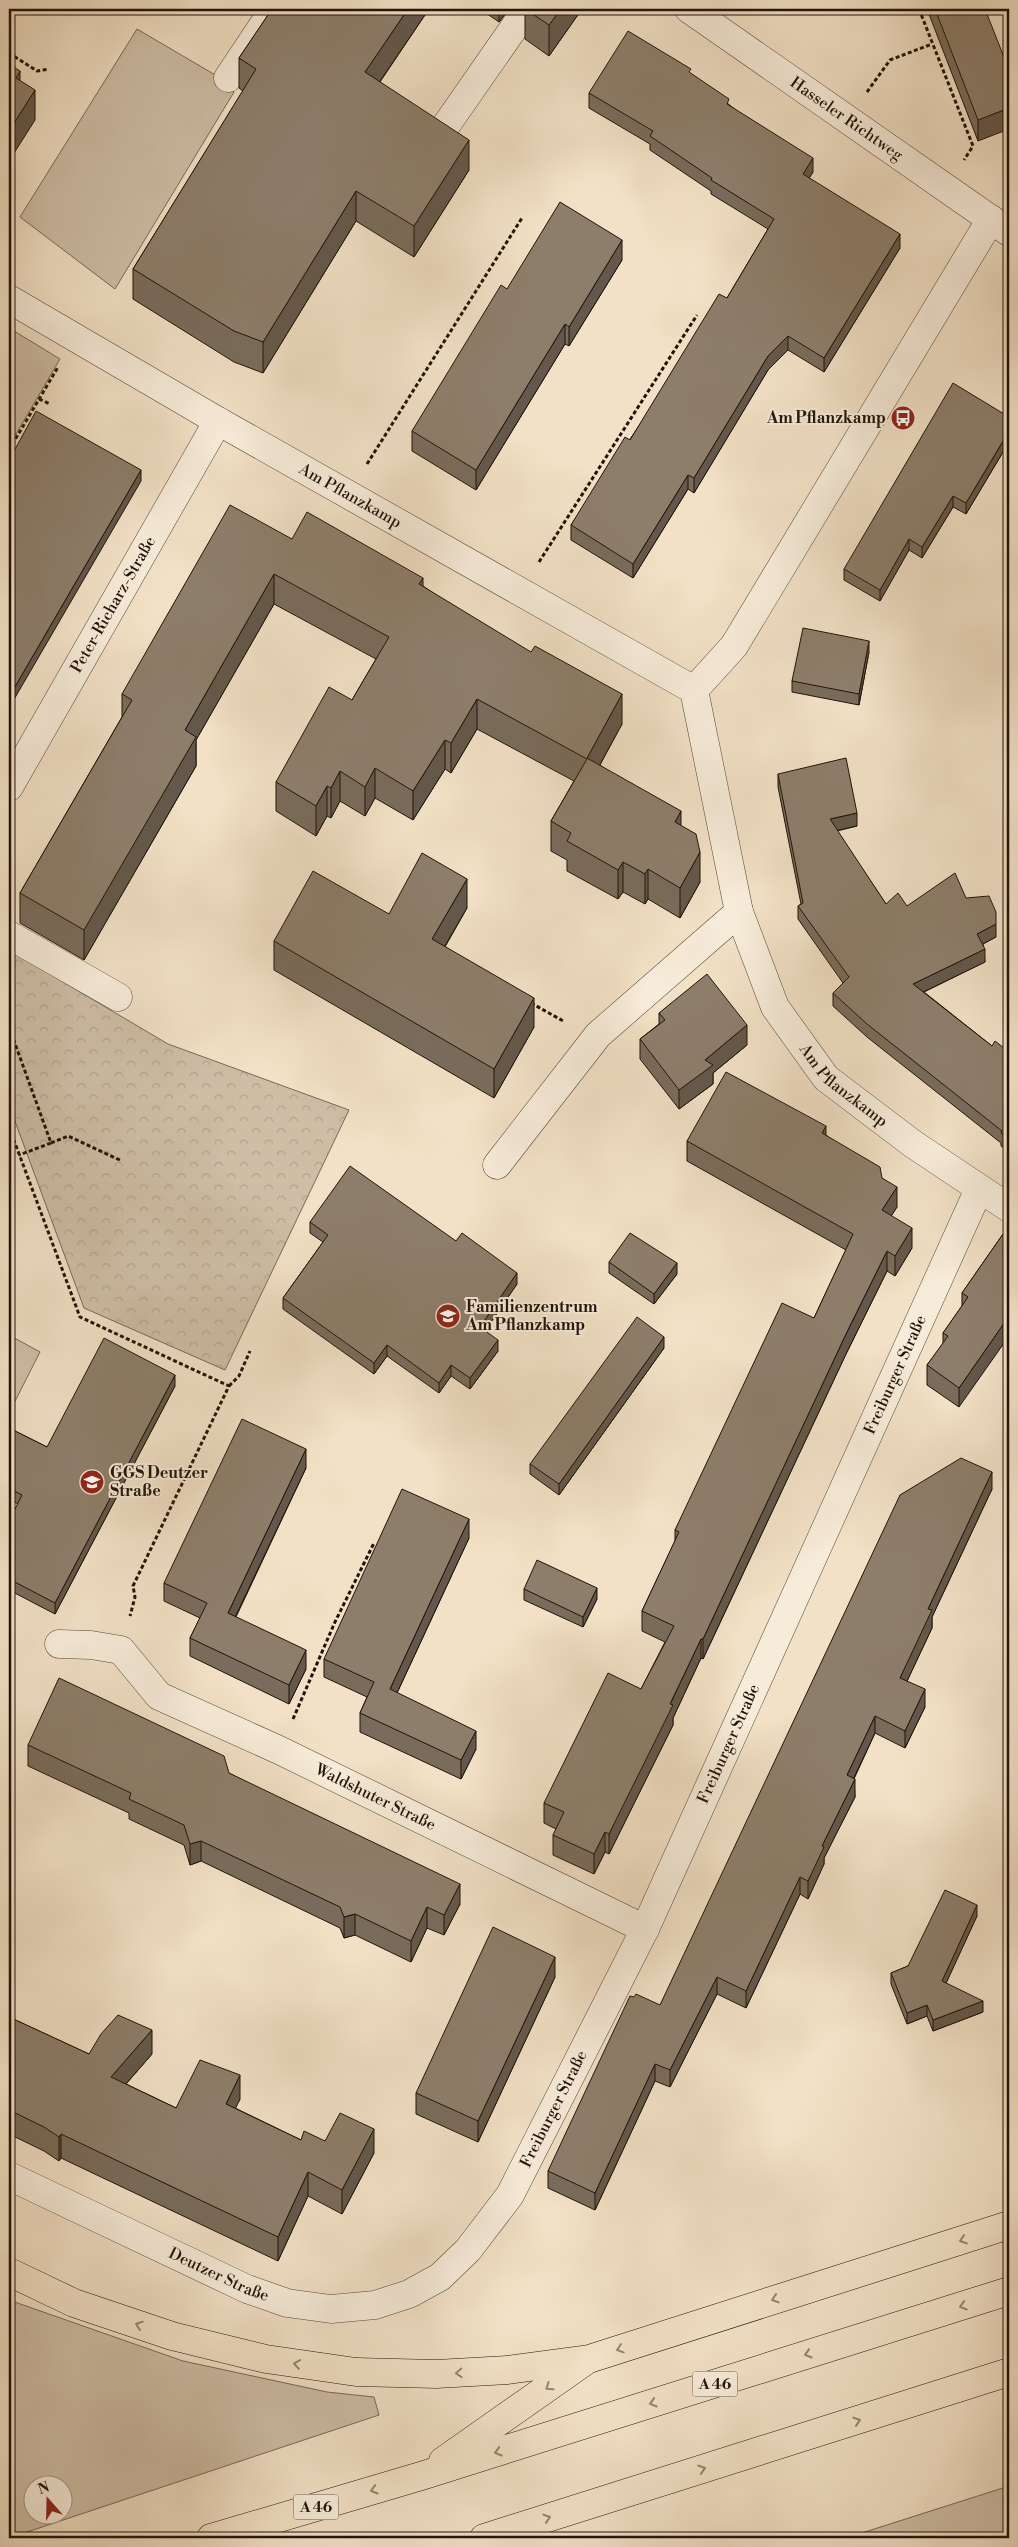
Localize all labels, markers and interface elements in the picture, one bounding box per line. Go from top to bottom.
street label: Hasseler Richtweg [786,73,907,165]
bus stop icon: Am Pflanzkamp [890,405,916,431]
place label: Am Pflanzkamp [766,408,886,428]
street label: Am Pflanzkamp [295,458,405,533]
street label: Peter-Richarz-Straße [66,533,160,677]
street label: Am Pflanzkamp [794,1039,892,1131]
place label: Familienzentrum Am Pflanzkamp [465,1297,598,1335]
school or university icon: Familienzentrum Am Pflanzkamp [435,1303,461,1329]
street label: Freiburger Straße [860,1312,931,1438]
place label: GGS Deutzer Straße [110,1463,208,1501]
school or university icon: GGS Deutzer Straße [79,1469,105,1495]
street label: Freiburger Straße [693,1681,764,1807]
street label: Waldshuter Straße [311,1759,439,1835]
street label: Freiburger Straße [516,2047,592,2171]
one-way arrow [959,2234,967,2244]
street label: Deutzer Straße [165,2243,272,2306]
one-way arrow [771,2293,780,2303]
one-way arrow [959,2300,967,2310]
one-way arrow [136,2321,144,2331]
one-way arrow [617,2343,625,2353]
one-way arrow [804,2349,812,2359]
one-way arrow [293,2359,301,2369]
one-way arrow [455,2368,462,2378]
road number: A 46 [692,2372,738,2396]
one-way arrow [545,2381,555,2390]
one-way arrow [649,2398,657,2408]
one-way arrow [852,2416,860,2426]
one-way arrow [494,2446,502,2456]
one-way arrow [697,2465,705,2475]
north arrow [22,2474,72,2524]
text: N [36,2478,52,2499]
one-way arrow [371,2484,379,2494]
road number: A 46 [294,2494,338,2520]
one-way arrow [542,2514,550,2524]

